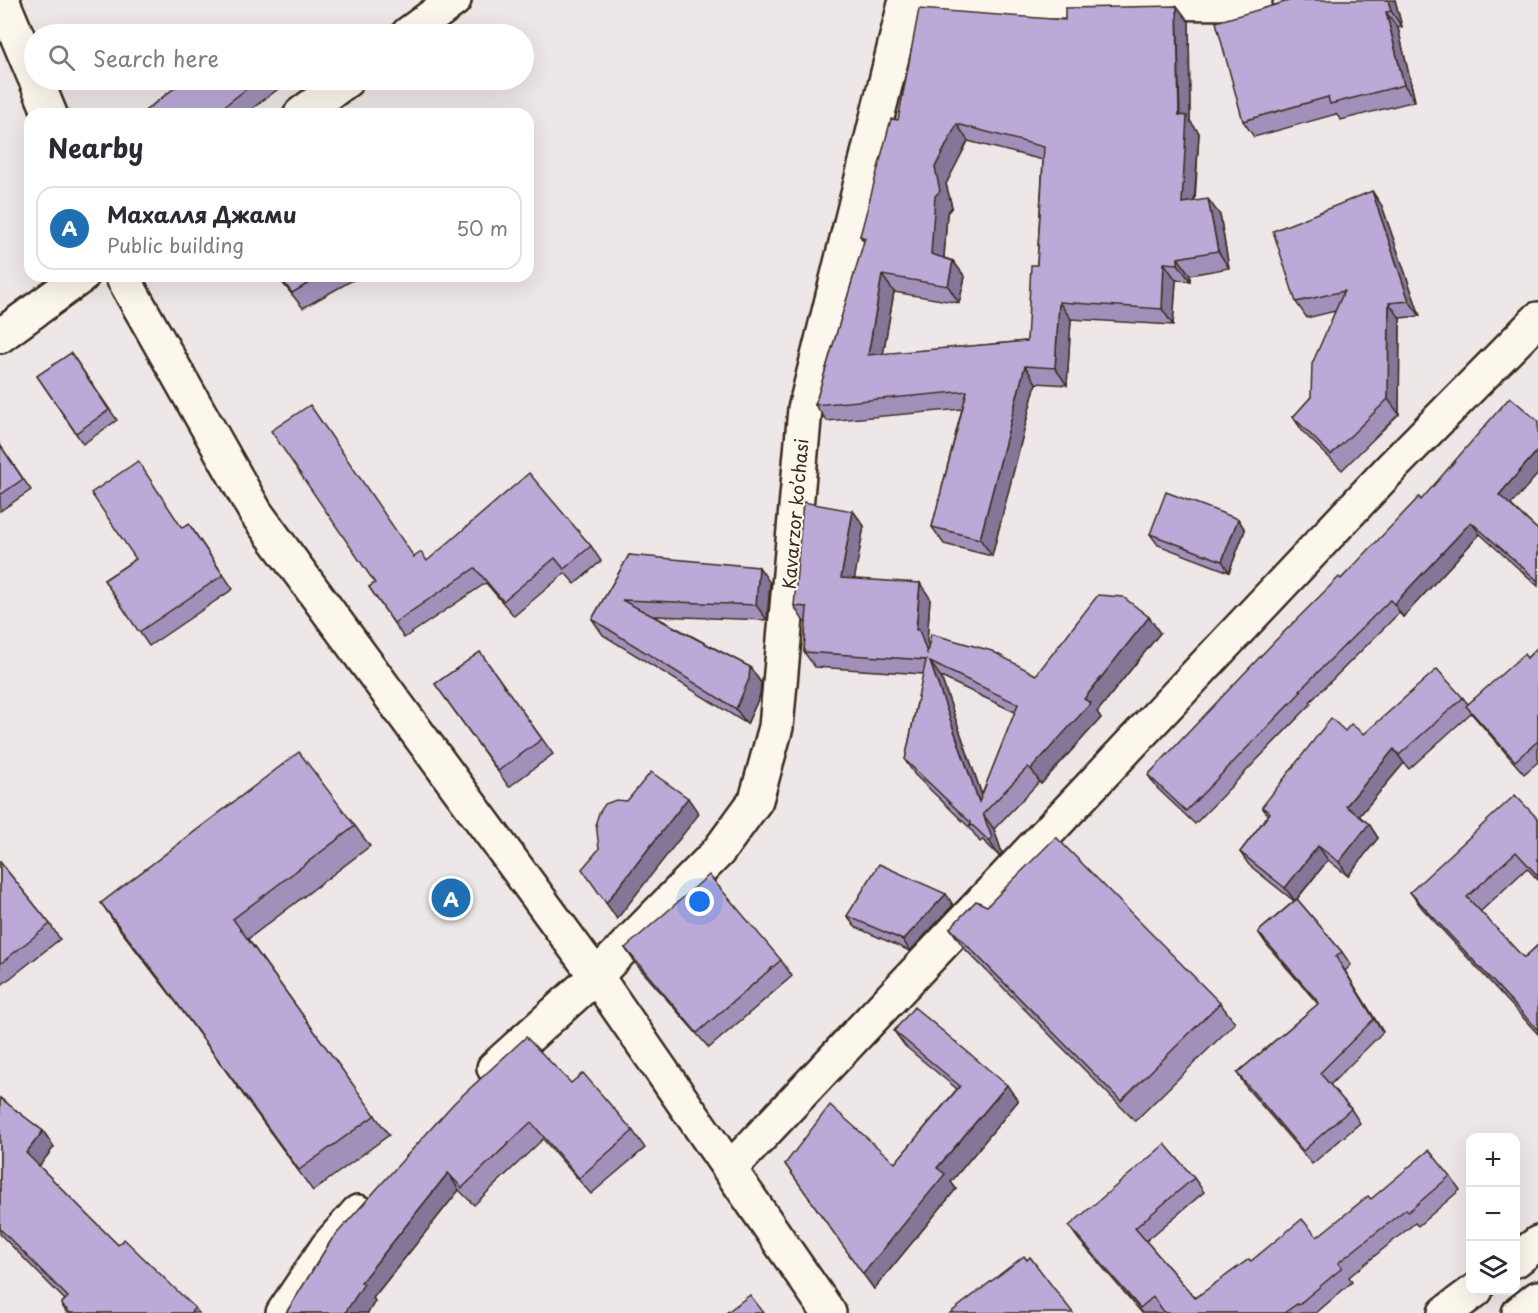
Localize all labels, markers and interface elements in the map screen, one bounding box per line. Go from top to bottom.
search box [24,24,534,90]
icon: search [45,41,78,74]
text: Search here [93,41,219,74]
text: Nearby [48,128,143,167]
text: Махалля Джами [107,197,297,230]
text: A [62,213,77,243]
text: 50 m [456,213,508,243]
text: Public building [107,230,244,260]
street label: Kavarzor ko’chasi [774,437,815,590]
pin: A [432,876,470,920]
your location [685,887,714,916]
map controls [1466,1133,1520,1295]
button: + [1466,1133,1520,1187]
button: − [1466,1187,1520,1241]
button: layers [1466,1241,1520,1295]

